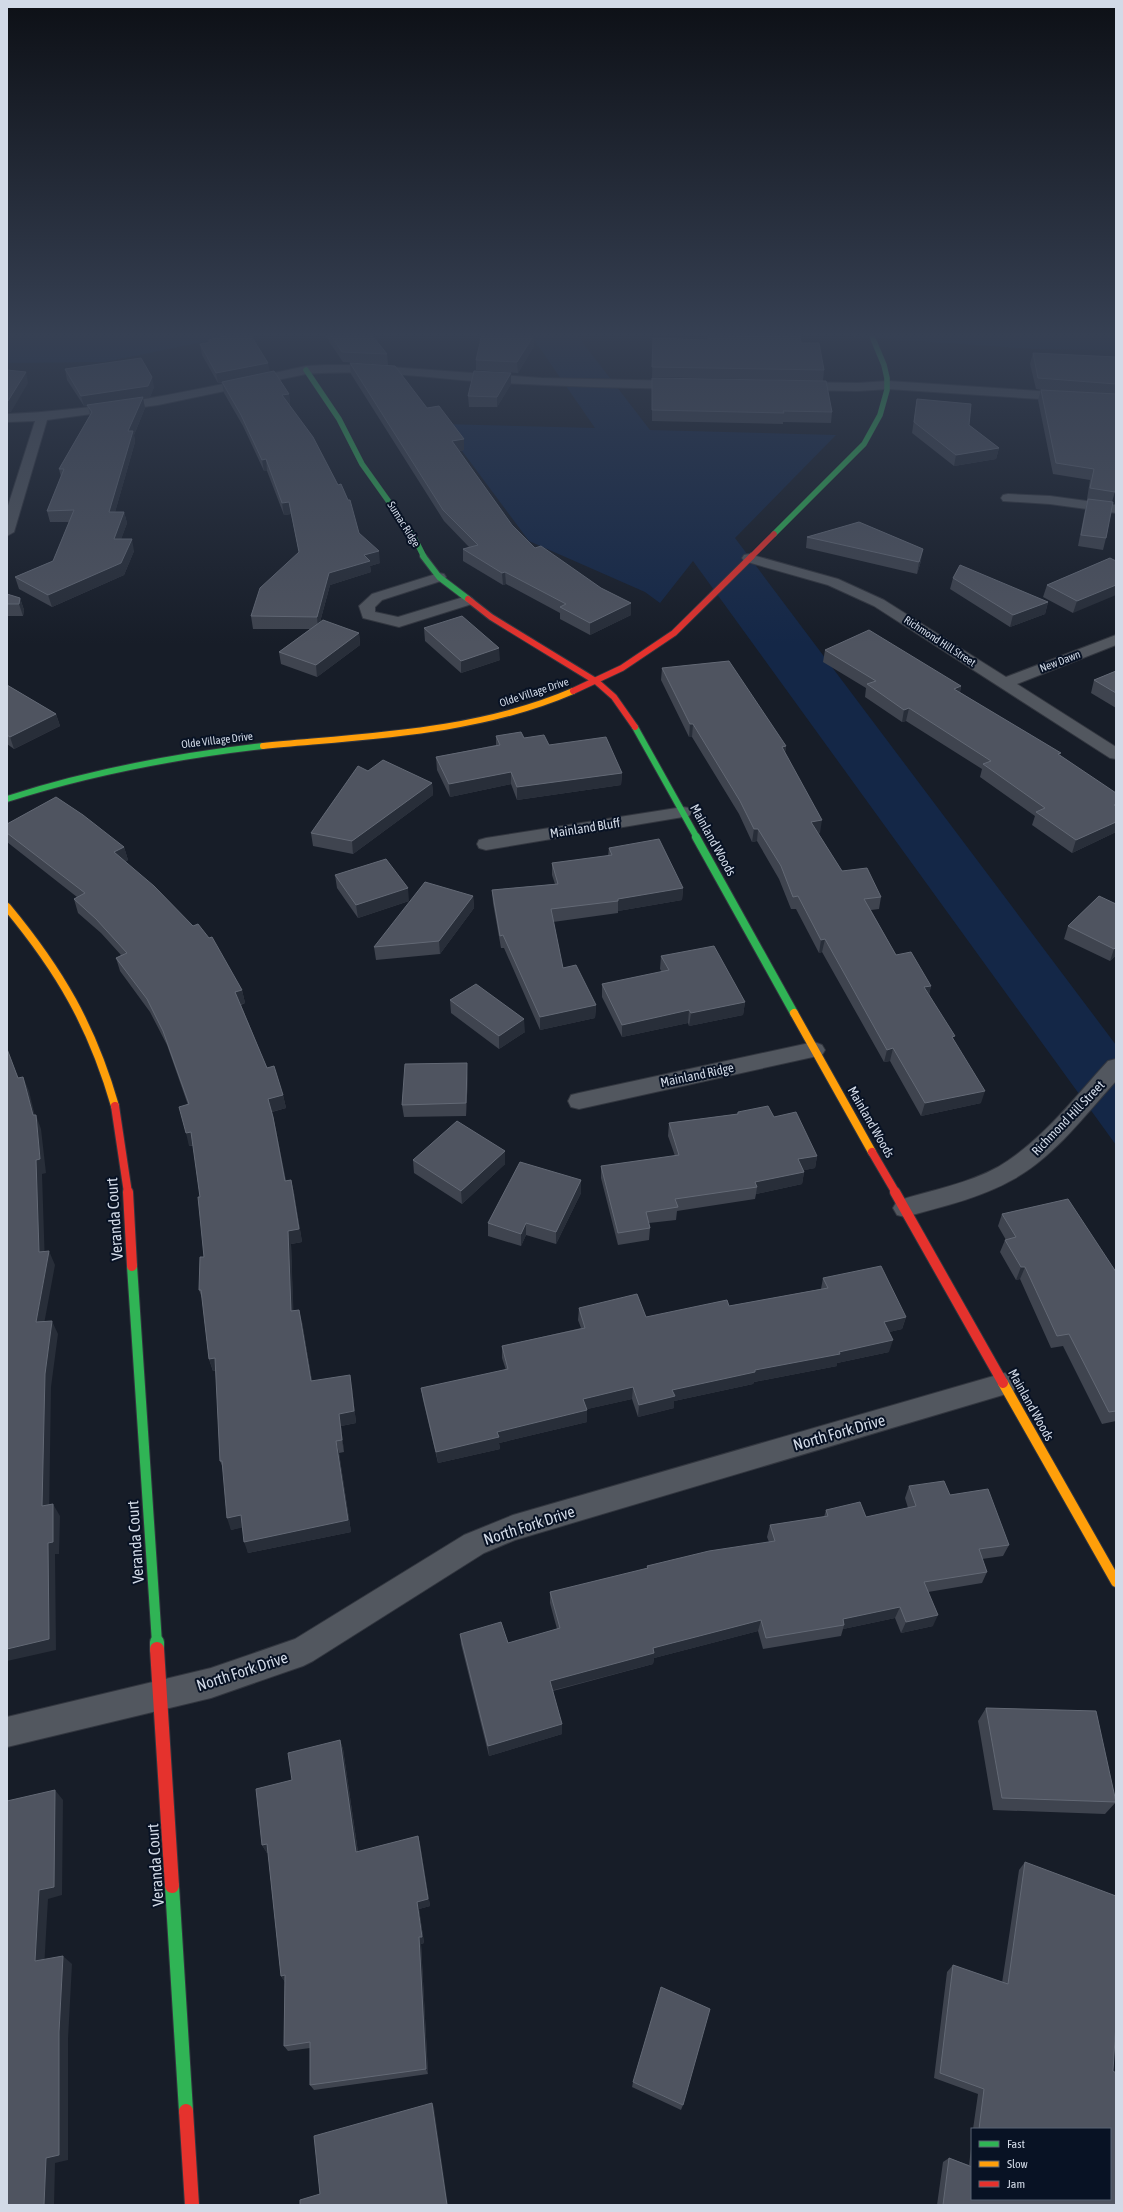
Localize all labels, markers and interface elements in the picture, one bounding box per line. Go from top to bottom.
street label: Sumac Ridge [385,499,423,549]
street label: Richmond Hill Street [902,613,978,669]
street label: New Dawn [1038,648,1082,674]
street label: Olde Village Drive [498,675,570,709]
street label: Olde Village Drive [180,730,254,750]
street label: Mainland Woods [687,801,739,879]
street label: Mainland Bluff [549,815,621,841]
street label: Mainland Ridge [659,1060,735,1090]
street label: Richmond Hill Street [1029,1077,1108,1158]
street label: Mainland Woods [845,1084,898,1161]
street label: Veranda Court [102,1177,126,1261]
street label: Mainland Woods [1005,1366,1057,1444]
street label: North Fork Drive [791,1410,887,1454]
street label: Veranda Court [123,1500,147,1584]
street label: North Fork Drive [481,1502,577,1548]
street label: North Fork Drive [194,1648,290,1694]
street label: Veranda Court [143,1823,167,1907]
legend [971,2128,1111,2200]
text: Fast [1007,2137,1025,2151]
text: Slow [1007,2157,1028,2171]
text: Jam [1007,2177,1025,2191]

